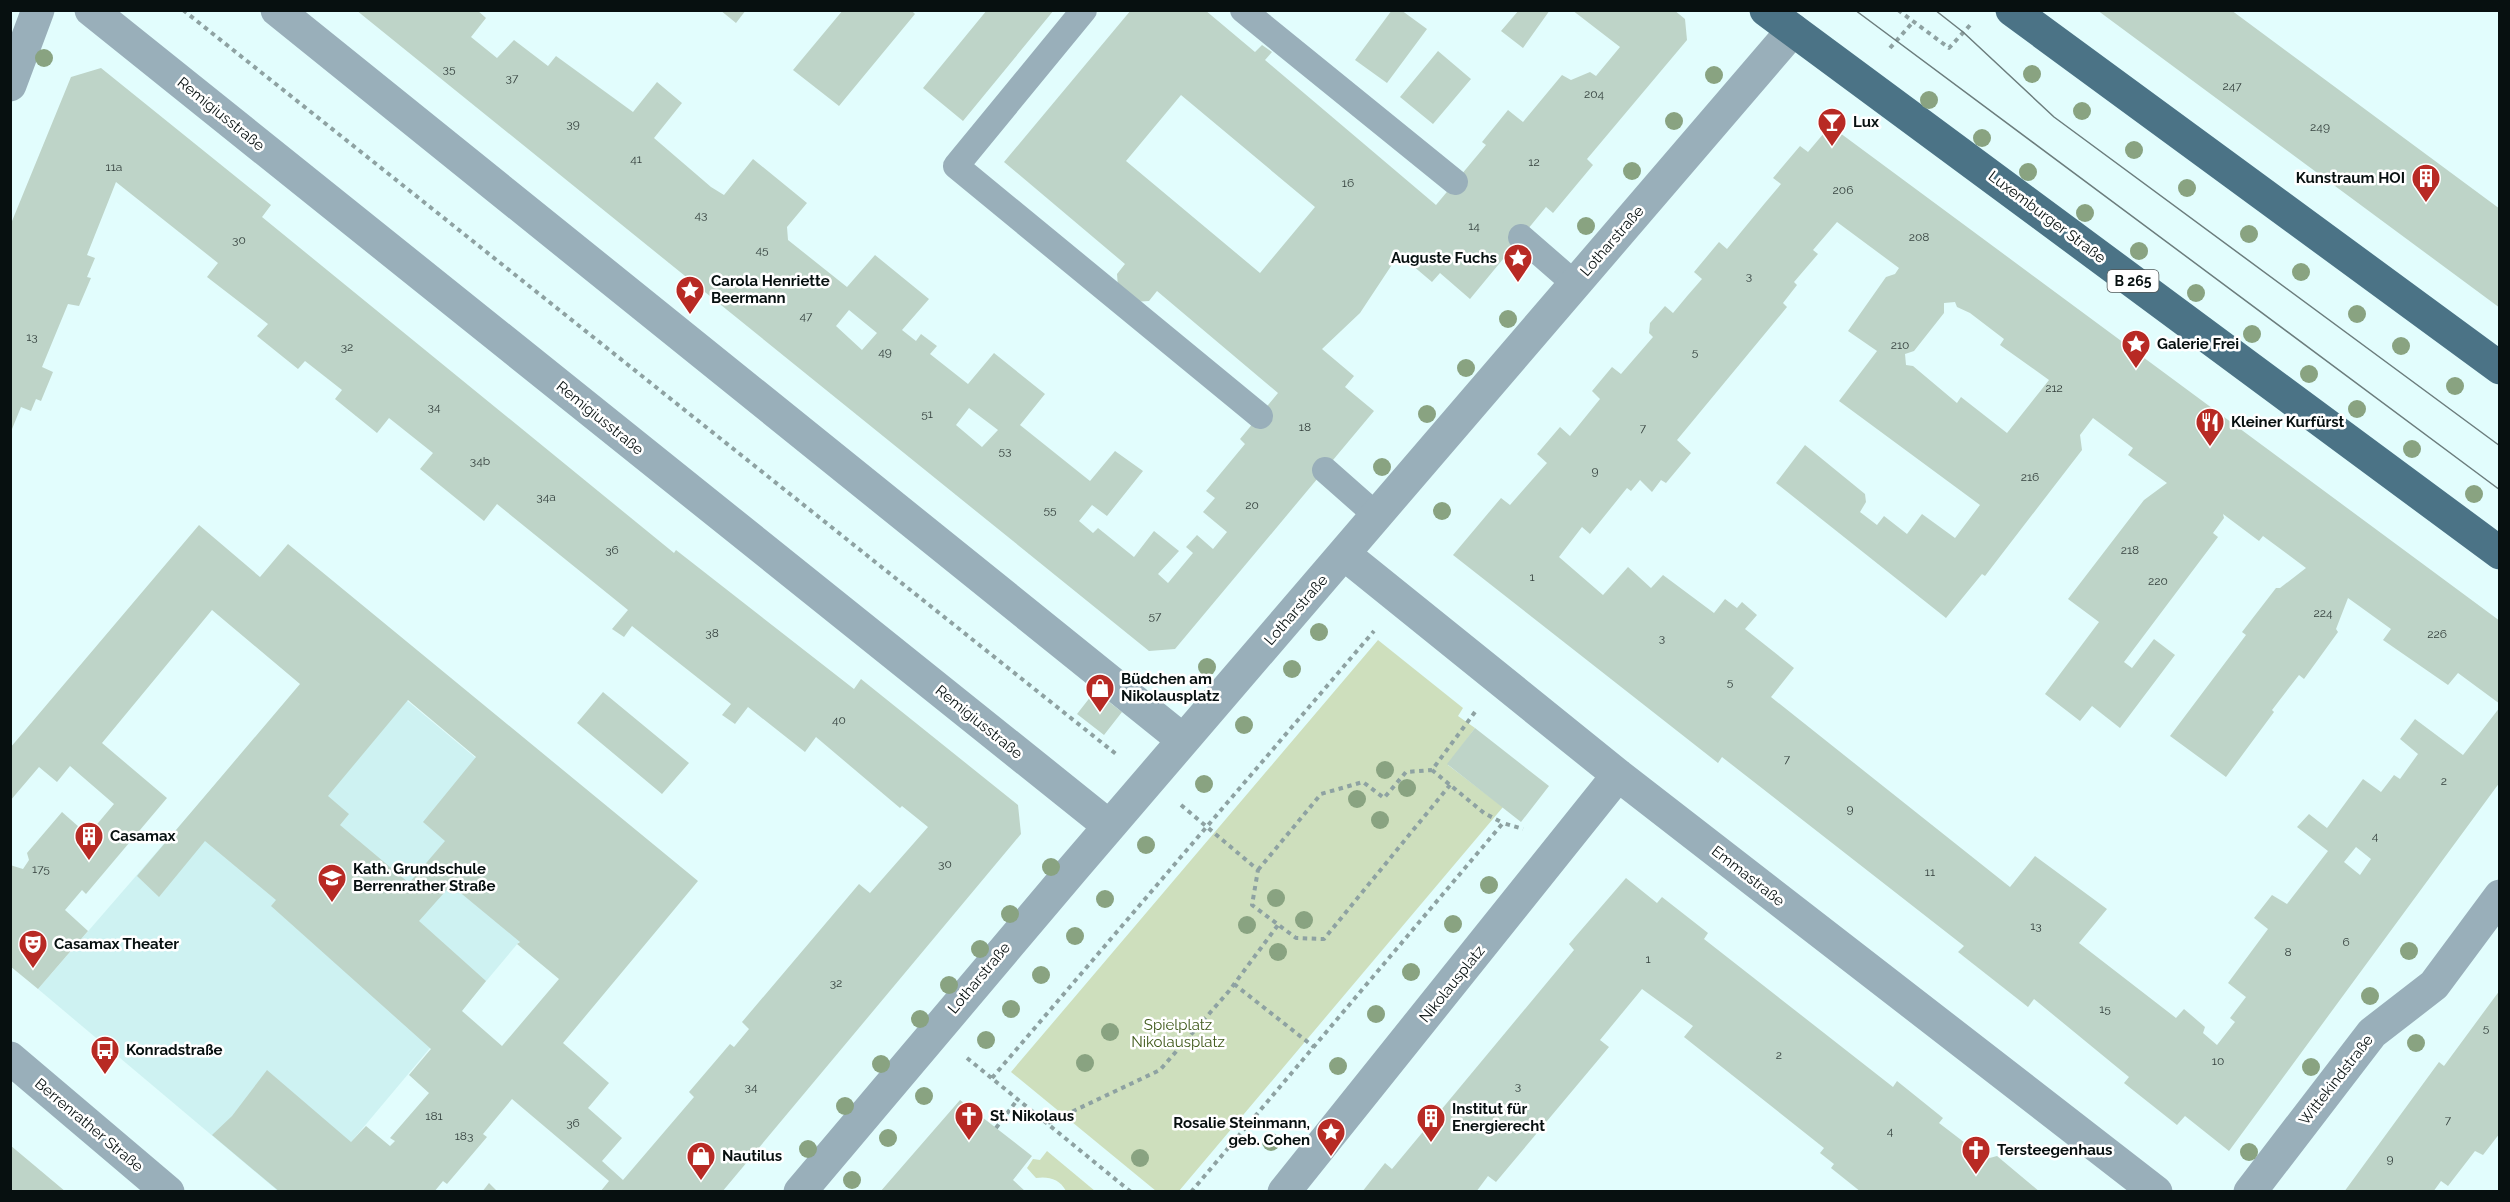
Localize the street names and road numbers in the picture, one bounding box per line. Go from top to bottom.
street label: Remigiusstraße [174,73,268,155]
street label: Luxemburger Straße [1985,167,2109,267]
street label: Lotharstraße [1577,202,1648,280]
road number: B 265 [2108,270,2158,292]
street label: Remigiusstraße [553,377,647,459]
street label: Lotharstraße [1261,571,1332,649]
street label: Remigiusstraße [932,681,1026,763]
street label: Emmastraße [1708,842,1788,910]
street label: Lotharstraße [944,939,1014,1017]
street label: Nikolausplatz [1416,942,1488,1026]
street label: Wittekindstraße [2295,1031,2377,1129]
street label: Berrenrather Straße [31,1074,147,1176]

